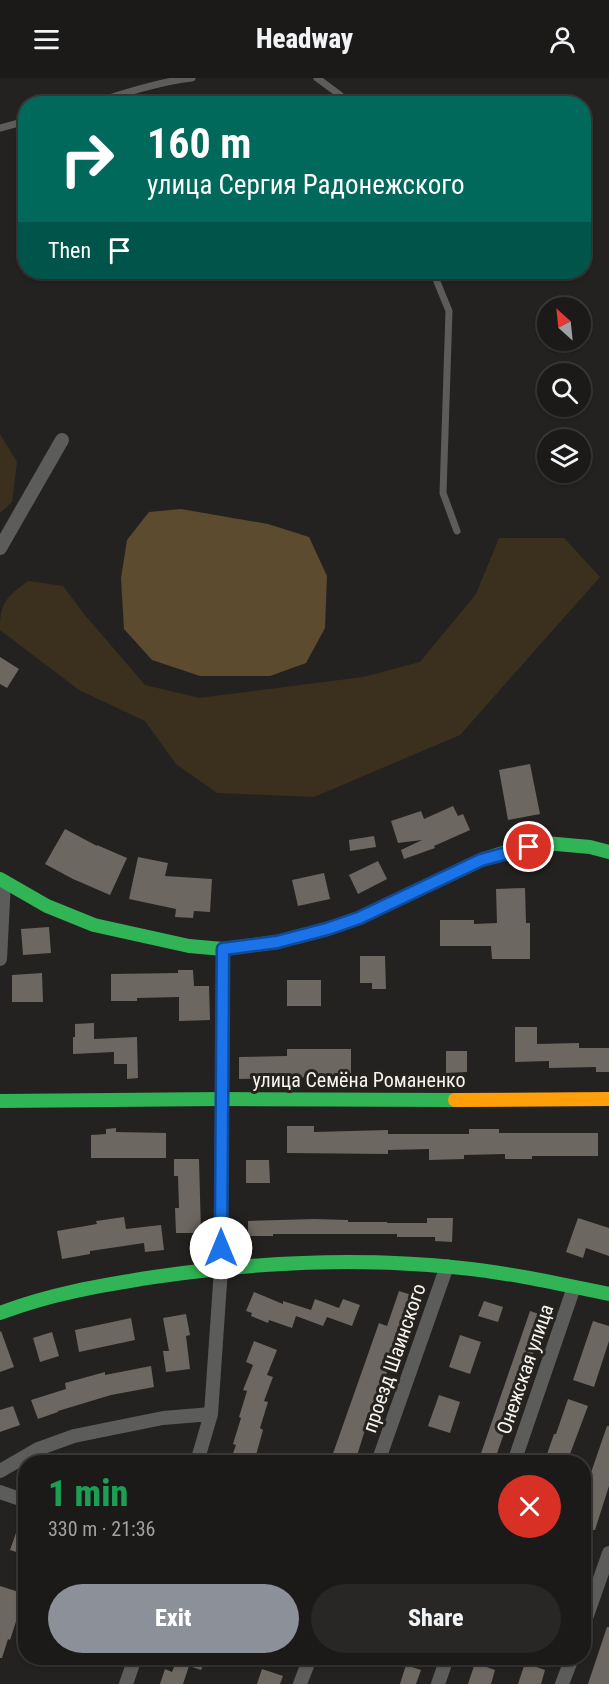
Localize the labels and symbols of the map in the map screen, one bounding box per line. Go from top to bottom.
north arrow [537,297,591,351]
pin [503,821,554,872]
street label: улица Семёна Романенко [253,1068,466,1092]
position arrow [189,1216,253,1280]
street label: проезд Шаинского [357,1280,431,1436]
street label: Онежская улица [492,1301,558,1437]

